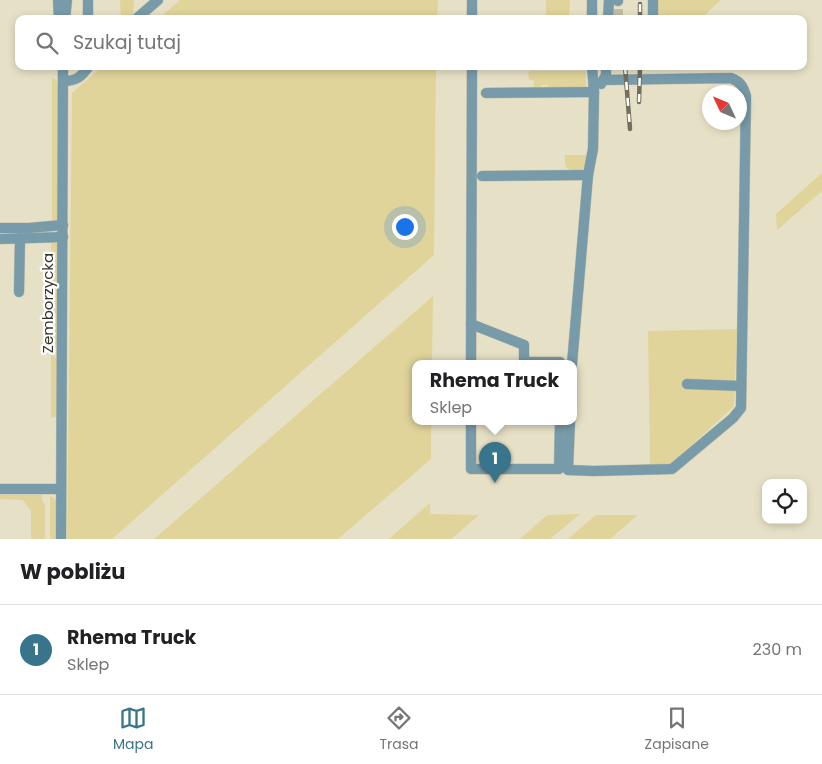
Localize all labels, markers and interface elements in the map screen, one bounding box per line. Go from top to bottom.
search box [15,15,807,70]
icon: search [33,29,61,57]
text: Szukaj tutaj [73,29,181,56]
north arrow [702,85,747,130]
your location [392,214,418,240]
street label: Zemborzycka [37,253,58,353]
popup [412,360,577,425]
text: Rhema Truck [430,367,559,394]
text: Sklep [430,396,472,419]
pin: 1 [479,442,511,483]
map controls [762,479,807,524]
button: locate [762,479,807,524]
text: W pobliżu [20,557,125,586]
text: Rhema Truck [67,624,196,651]
text: 1 [33,638,39,661]
text: 230 m [753,638,802,661]
text: Sklep [67,653,109,676]
tab: Mapa [113,704,153,755]
tab: Trasa [380,704,419,755]
tab: Zapisane [645,704,709,755]

